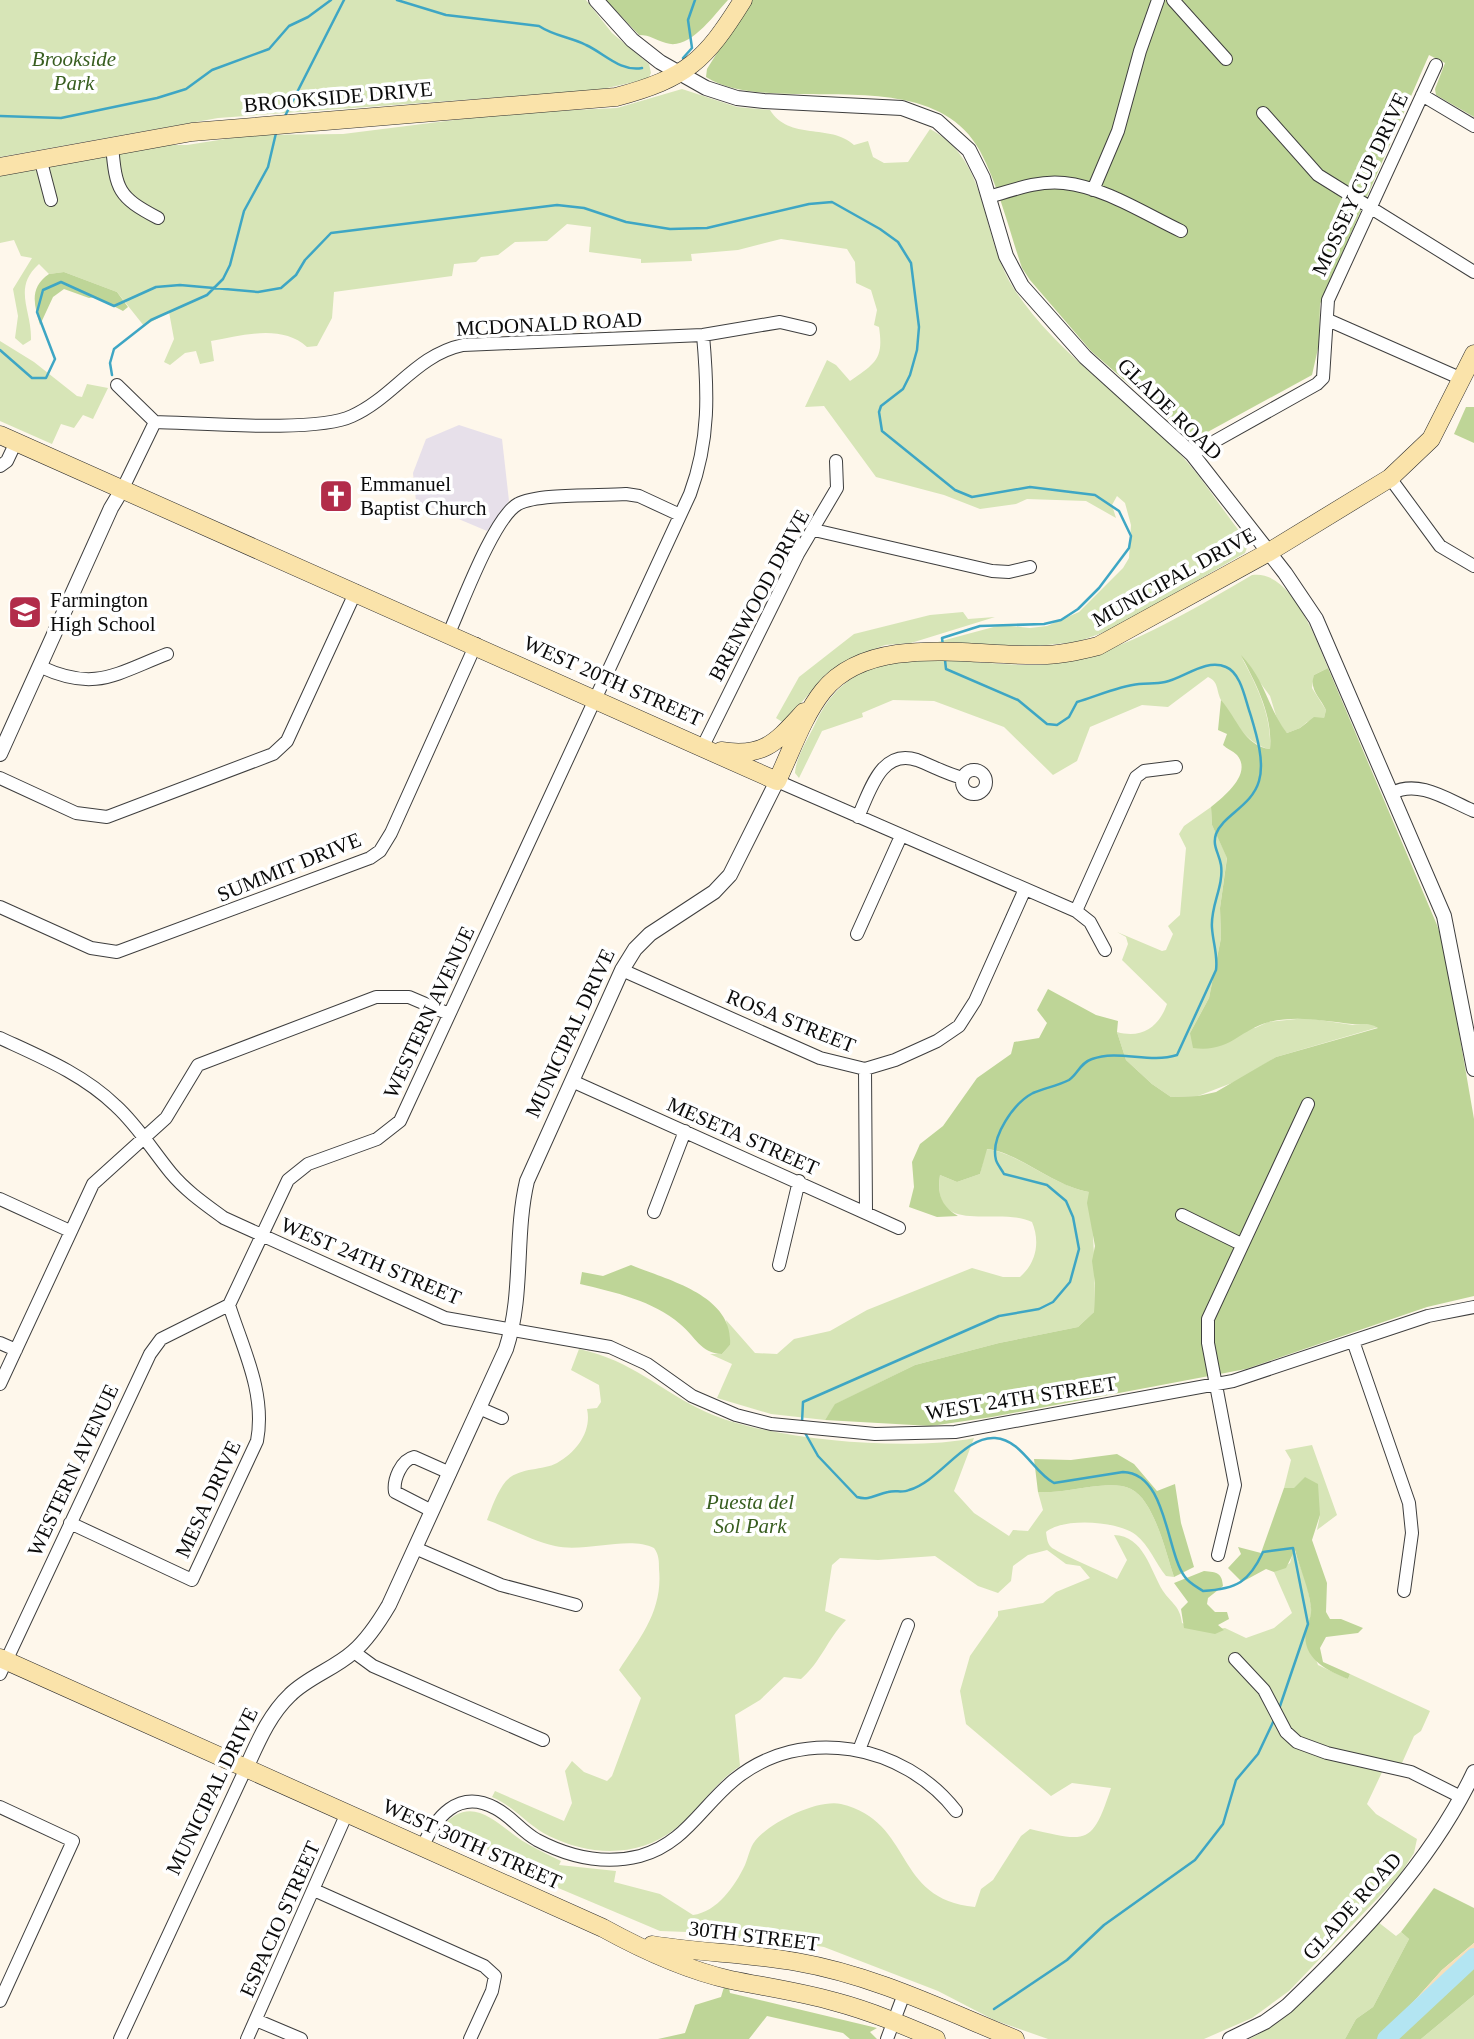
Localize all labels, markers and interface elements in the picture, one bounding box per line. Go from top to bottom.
park label: Brookside Park [32,47,116,95]
street label: BROOKSIDE DRIVE [243,77,433,117]
street label: MOSSEY CUP DRIVE [1307,89,1413,279]
street label: MCDONALD ROAD [455,307,643,341]
street label: GLADE ROAD [1113,353,1227,465]
place label: Emmanuel Baptist Church [360,472,487,520]
church icon: Emmanuel Baptist Church [317,477,355,515]
street label: BRENWOOD DRIVE [704,505,814,685]
street label: MUNICIPAL DRIVE [1088,522,1260,632]
place label: Farmington High School [50,588,156,636]
school or university icon: Farmington High School [6,593,44,631]
street label: WEST 20TH STREET [520,631,706,731]
street label: SUMMIT DRIVE [214,827,364,907]
street label: WESTERN AVENUE [379,922,479,1102]
street label: MUNICIPAL DRIVE [520,945,620,1121]
street label: ROSA STREET [723,984,859,1058]
street label: MESETA STREET [663,1092,823,1180]
street label: WEST 24TH STREET [277,1212,465,1310]
street label: WEST 24TH STREET [924,1371,1118,1425]
street label: WESTERN AVENUE [23,1380,123,1560]
street label: MESA DRIVE [170,1437,246,1561]
park label: Puesta del Sol Park [705,1490,794,1538]
street label: MUNICIPAL DRIVE [161,1703,263,1879]
street label: WEST 30TH STREET [379,1794,565,1894]
street label: ESPACIO STREET [235,1837,325,2001]
street label: GLADE ROAD [1298,1847,1406,1965]
street label: 30TH STREET [687,1916,821,1956]

